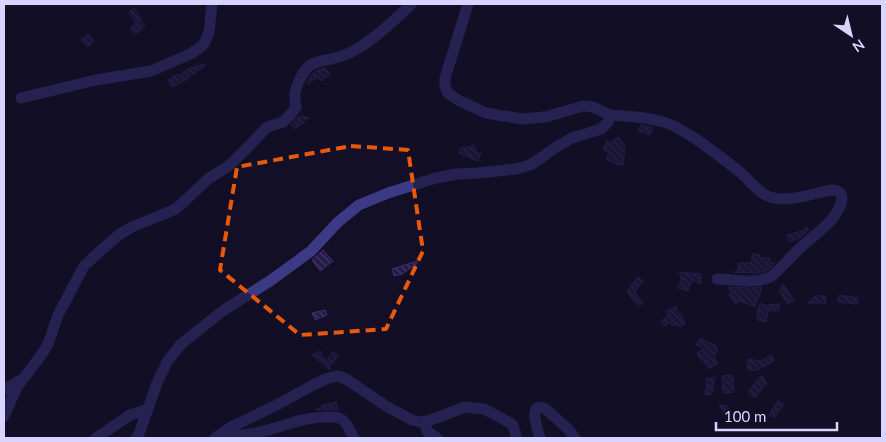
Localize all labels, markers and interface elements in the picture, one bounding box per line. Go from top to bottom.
north arrow [826,10,876,60]
text: N [849,36,868,56]
scale bar [716,400,837,432]
text: 100 m [724,407,766,425]

